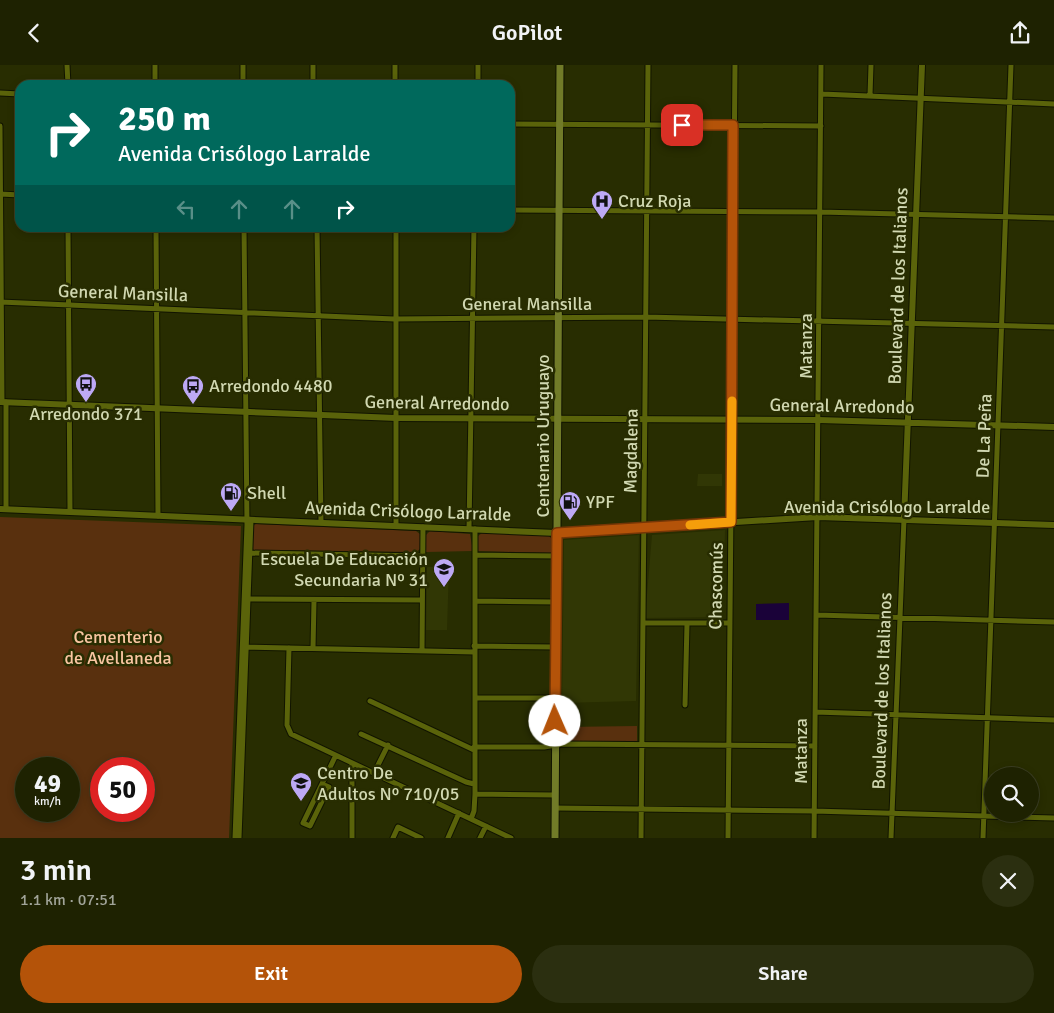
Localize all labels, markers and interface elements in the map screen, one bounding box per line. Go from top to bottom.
icon: back [20,19,48,47]
text: GoPilot [492,19,562,46]
icon: share [1006,19,1034,47]
text: 250 m [118,97,211,140]
icon: right [35,100,100,165]
pin [661,104,703,146]
icon: arrive [668,111,696,139]
text: Avenida Crisólogo Larralde [118,140,370,167]
street label: Boulevard de los Italianos [884,187,912,385]
hospital icon: Cruz Roja [590,189,614,220]
place label: Cruz Roja [618,190,691,212]
icon: left [172,195,200,223]
icon: ahead [225,195,253,223]
icon: ahead [278,195,306,223]
icon: right [331,195,359,223]
street label: General Mansilla [58,280,188,306]
street label: General Mansilla [462,293,592,315]
street label: Matanza [795,313,817,379]
street label: Centenario Uruguayo [532,354,554,518]
bus stop icon: Arredondo 371 [74,372,98,403]
bus stop icon: Arredondo 4480 [181,374,205,405]
place label: Arredondo 4480 [209,375,332,397]
street label: General Arredondo [364,391,510,415]
street label: De La Peña [972,393,996,479]
street label: General Arredondo [769,394,915,418]
place label: Arredondo 371 [29,403,143,425]
street label: Magdalena [619,408,643,494]
fuel station icon: Shell [219,481,243,512]
place label: Shell [247,482,286,504]
fuel station icon: YPF [558,490,582,521]
place label: YPF [586,491,615,513]
street label: Avenida Crisólogo Larralde [304,496,512,526]
street label: Avenida Crisólogo Larralde [784,496,990,518]
street label: Chascomús [704,542,728,630]
place label: Escuela De Educación Secundaria Nº 31 [260,548,428,591]
school or university icon: Escuela De Educación Secundaria Nº 31 [432,557,456,588]
street label: Boulevard de los Italianos [868,592,896,790]
park label: Cementerio de Avellaneda [64,626,172,669]
position arrow [528,694,580,746]
street label: Matanza [790,718,812,784]
speed limit sign: 50 [90,757,155,822]
place label: Centro De Adultos Nº 710/05 [317,762,459,805]
map controls [984,767,1039,822]
button: search [984,767,1039,822]
text: 49 [34,768,61,799]
school or university icon: Centro De Adultos Nº 710/05 [289,771,313,802]
text: km/h [34,794,61,809]
text: 3 min [20,852,92,889]
button: close [982,855,1034,907]
text: 1.1 km · 07:51 [20,890,117,910]
button: Exit [20,945,522,1003]
button: Share [532,945,1034,1003]

